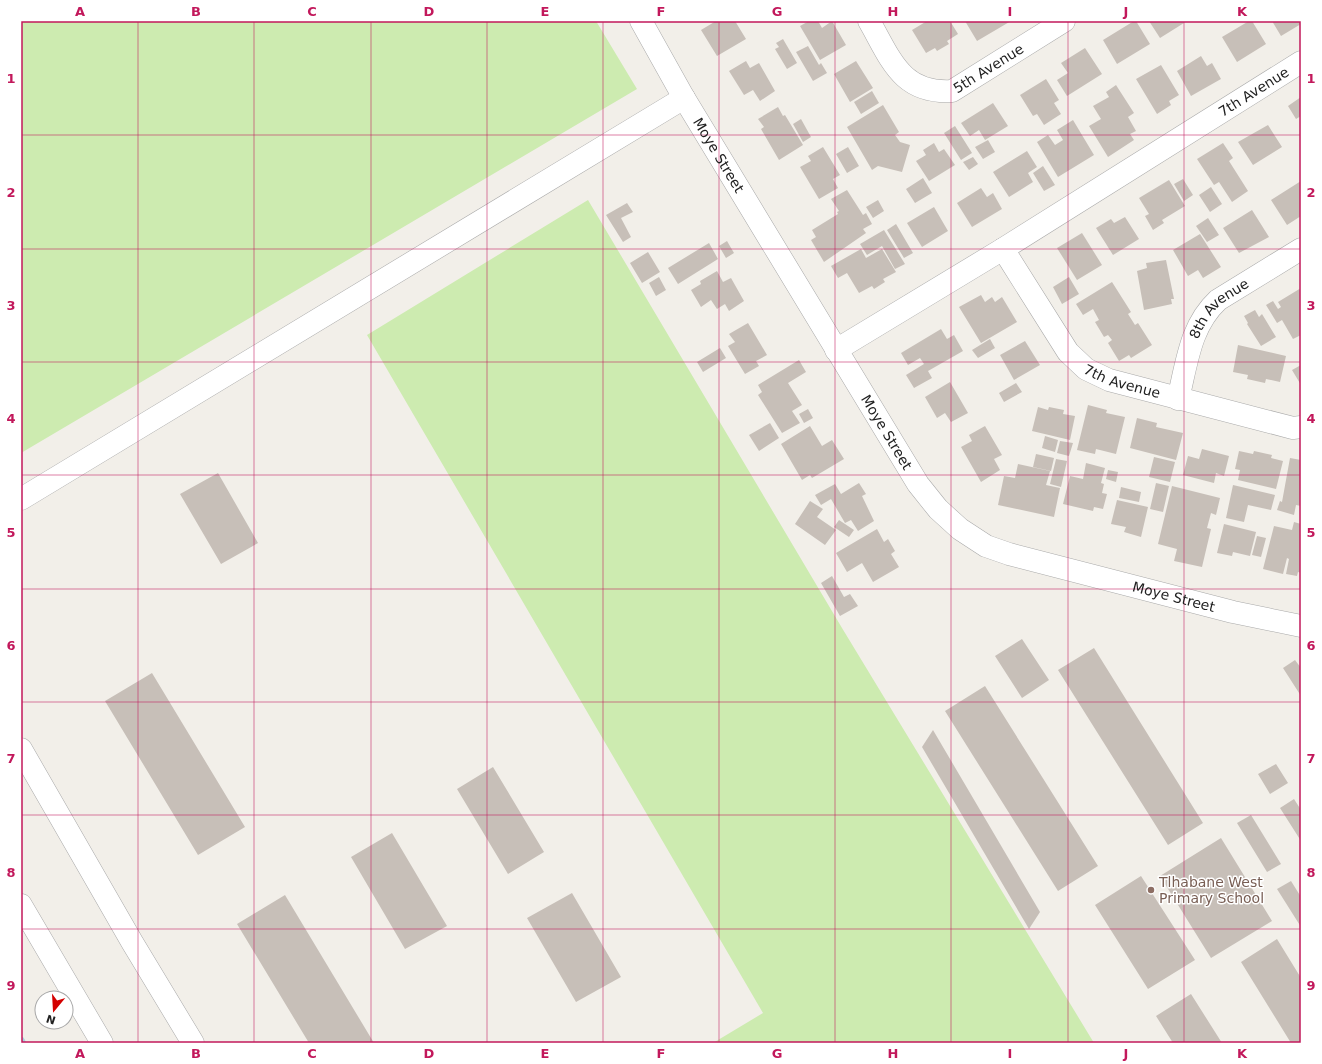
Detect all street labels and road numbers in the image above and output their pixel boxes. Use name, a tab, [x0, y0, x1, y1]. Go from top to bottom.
street label: 5th Avenue	[950, 40, 1026, 96]
street label: 7th Avenue	[1216, 64, 1292, 120]
street label: Moye Street	[690, 115, 748, 196]
street label: 8th Avenue	[1186, 275, 1251, 341]
street label: 7th Avenue	[1081, 361, 1162, 401]
street label: Moye Street	[858, 392, 916, 473]
street label: Moye Street	[1131, 578, 1217, 615]

